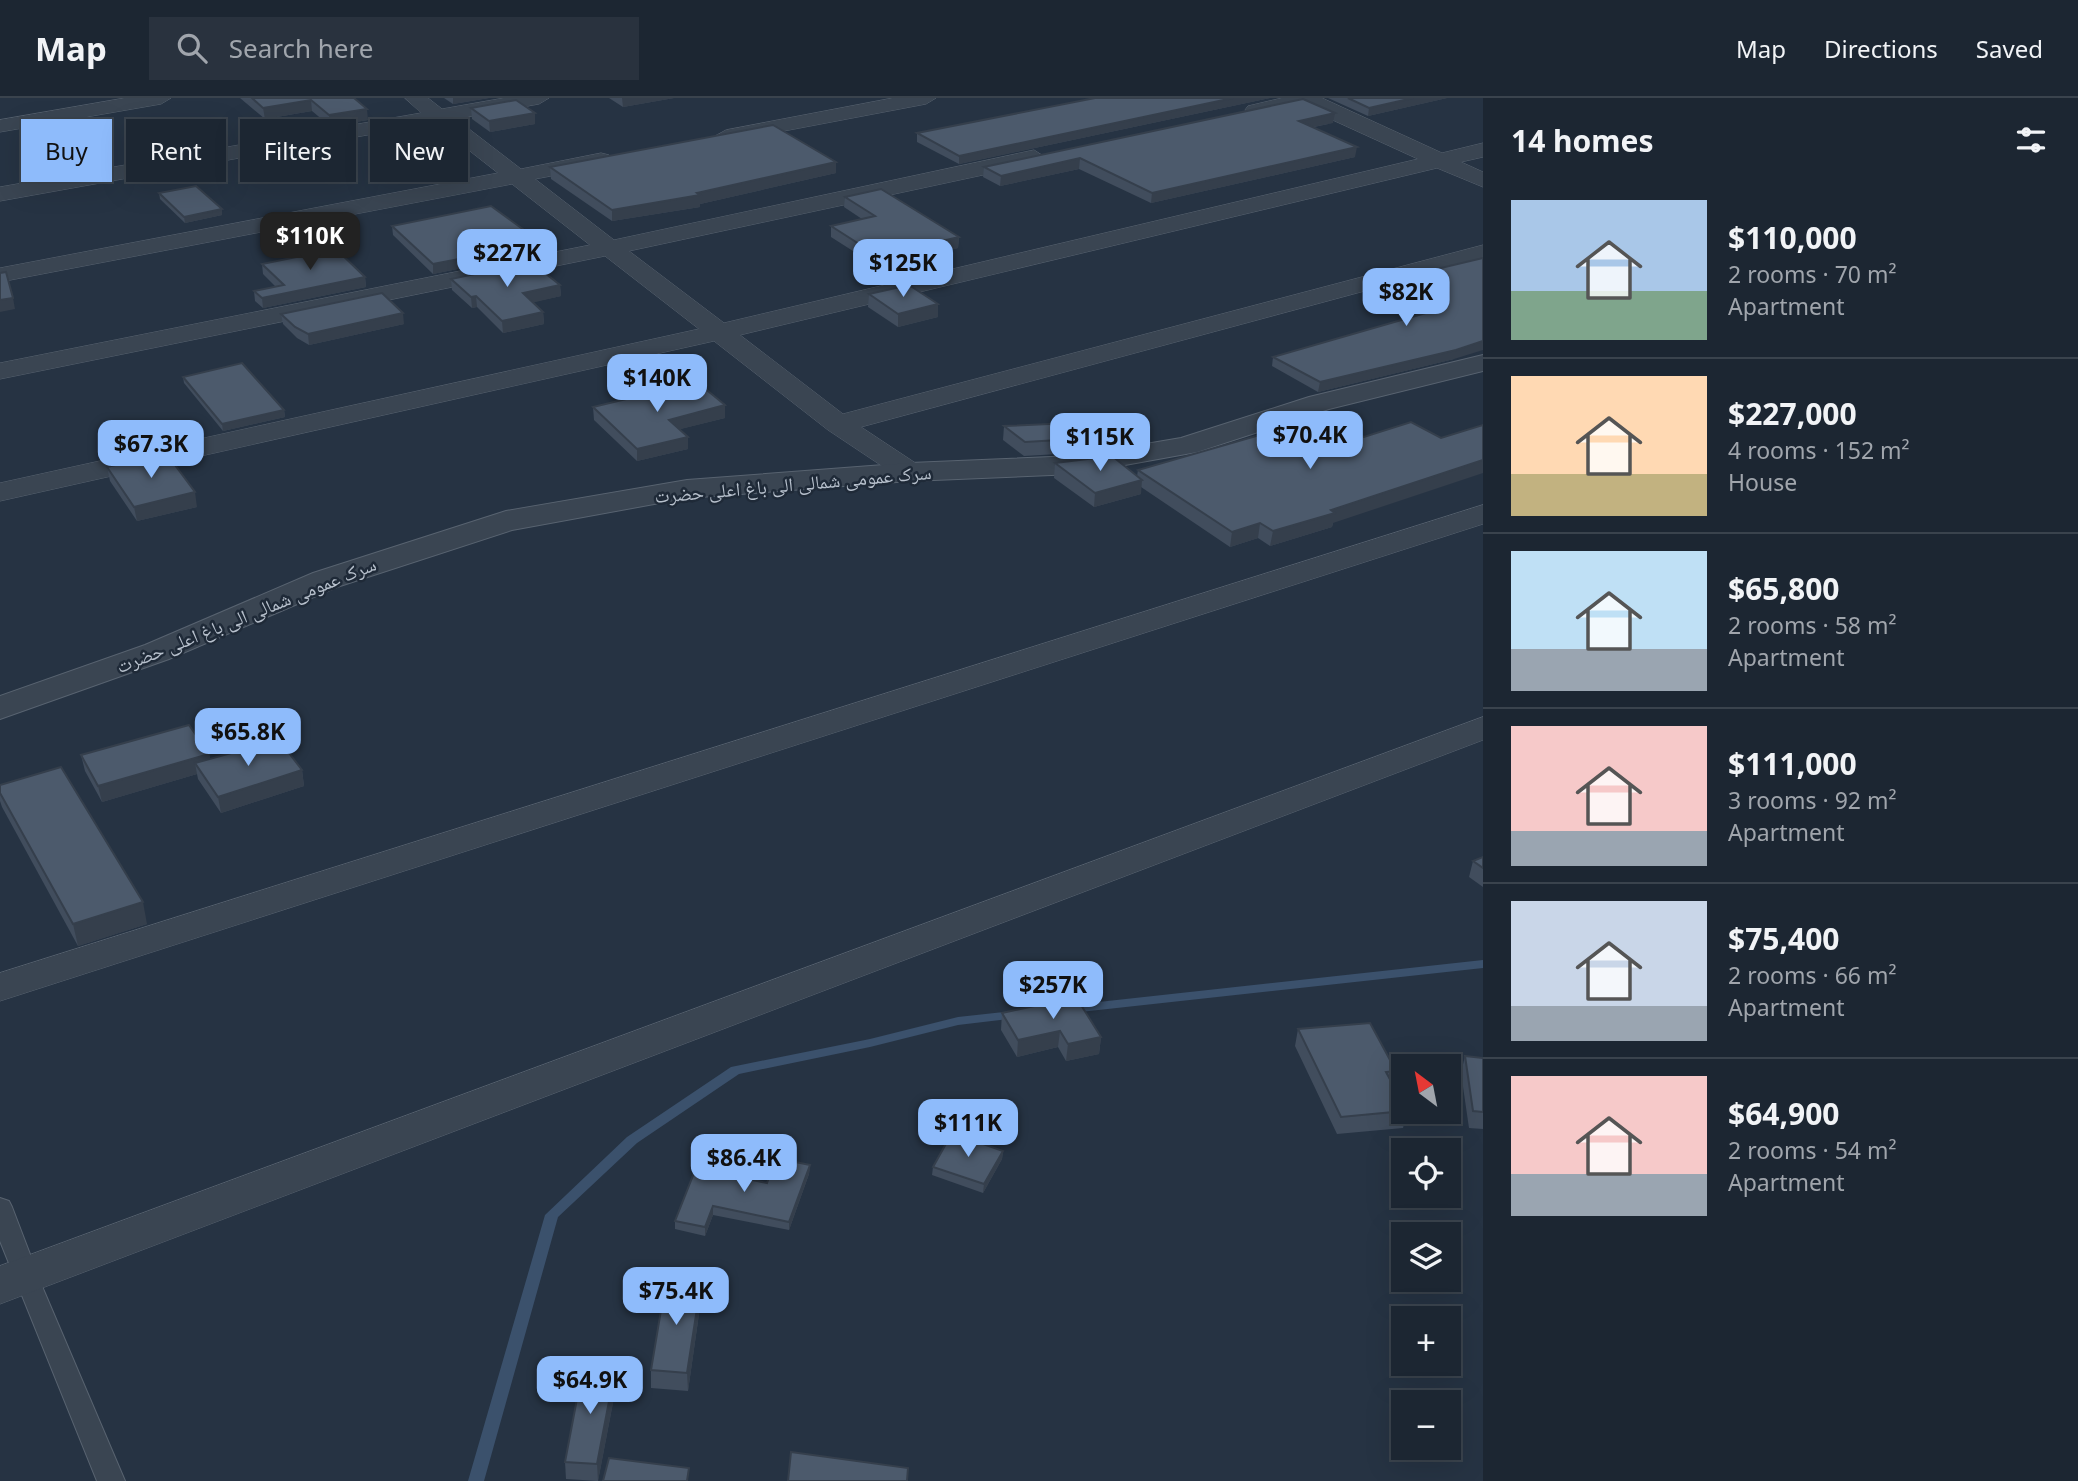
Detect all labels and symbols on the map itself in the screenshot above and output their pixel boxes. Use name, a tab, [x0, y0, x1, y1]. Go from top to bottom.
pin: $110K	[261, 212, 359, 272]
pin: $227K	[458, 230, 556, 289]
pin: $125K	[854, 240, 952, 299]
pin: $82K	[1365, 268, 1447, 328]
pin: $140K	[608, 354, 706, 414]
pin: $70.4K	[1253, 412, 1367, 471]
pin: $115K	[1051, 414, 1149, 473]
pin: $67.3K	[94, 420, 208, 480]
street label: سرک عمومی شمالی الی باغ اعلی حضرت	[653, 459, 933, 509]
street label: سرک عمومی شمالی الی باغ اعلی حضرت	[112, 551, 380, 679]
pin: $65.8K	[191, 708, 305, 768]
pin: $257K	[1004, 962, 1102, 1021]
north arrow	[1391, 1054, 1461, 1124]
pin: $111K	[919, 1100, 1017, 1159]
pin: $86.4K	[687, 1134, 801, 1194]
pin: $75.4K	[619, 1268, 733, 1327]
pin: $64.9K	[533, 1356, 647, 1416]

